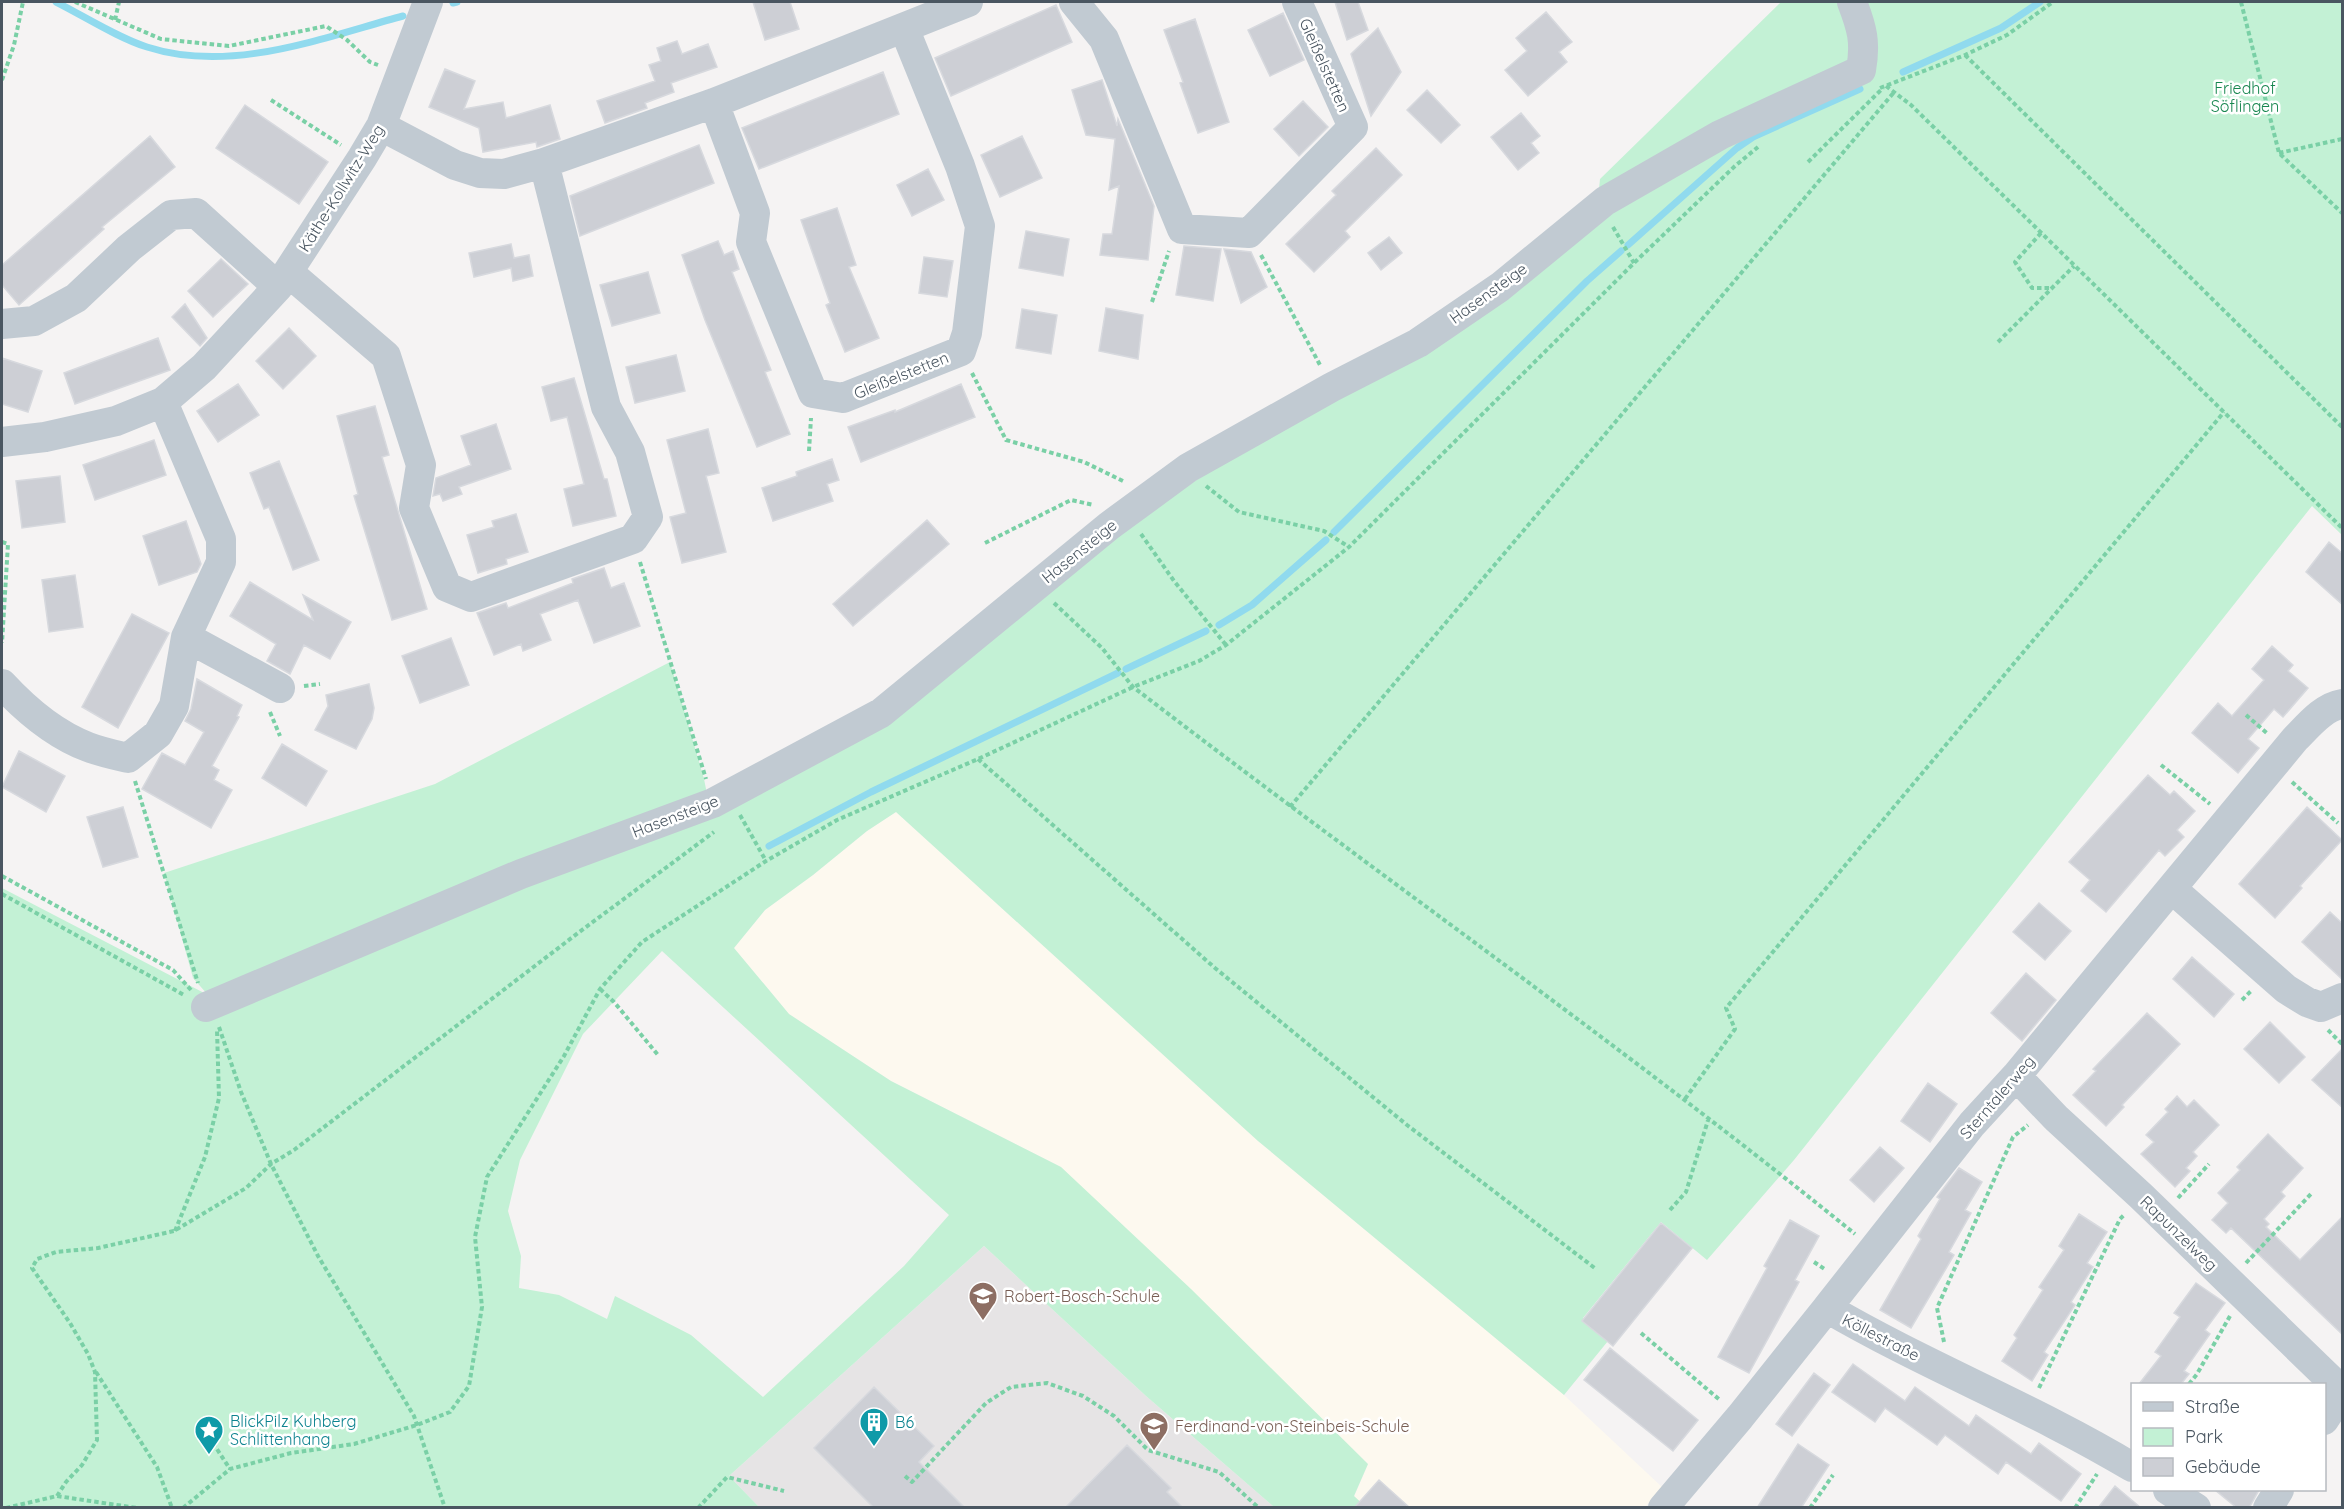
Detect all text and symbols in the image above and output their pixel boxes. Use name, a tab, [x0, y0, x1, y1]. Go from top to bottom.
street label: Gleißelstetten	[1295, 15, 1355, 115]
park label: Friedhof Söflingen	[2211, 78, 2279, 116]
street label: Käthe-Kollwitz-Weg	[294, 121, 388, 255]
street label: Hasensteige	[1445, 258, 1531, 328]
street label: Gleißelstetten	[851, 347, 951, 403]
street label: Hasensteige	[1037, 515, 1121, 587]
street label: Hasensteige	[629, 790, 721, 842]
street label: Sterntalerweg	[1955, 1051, 2039, 1143]
street label: Rapunzelweg	[2136, 1191, 2222, 1275]
school or university icon: Robert-Bosch-Schule	[967, 1280, 999, 1322]
place label: Robert-Bosch-Schule	[1004, 1286, 1160, 1306]
street label: Köllestraße	[1839, 1309, 1923, 1365]
legend	[2131, 1383, 2326, 1491]
text: Straße	[2185, 1395, 2240, 1418]
building icon: B6	[858, 1406, 890, 1448]
school or university icon: Ferdinand-von-Steinbeis-Schule	[1138, 1410, 1170, 1452]
place label: BlickPilz Kuhberg Schlittenhang	[230, 1411, 356, 1449]
place label: B6	[895, 1412, 914, 1432]
place icon: BlickPilz Kuhberg Schlittenhang	[193, 1414, 225, 1456]
place label: Ferdinand-von-Steinbeis-Schule	[1175, 1416, 1409, 1436]
text: Park	[2185, 1425, 2223, 1448]
text: Gebäude	[2185, 1455, 2261, 1478]

